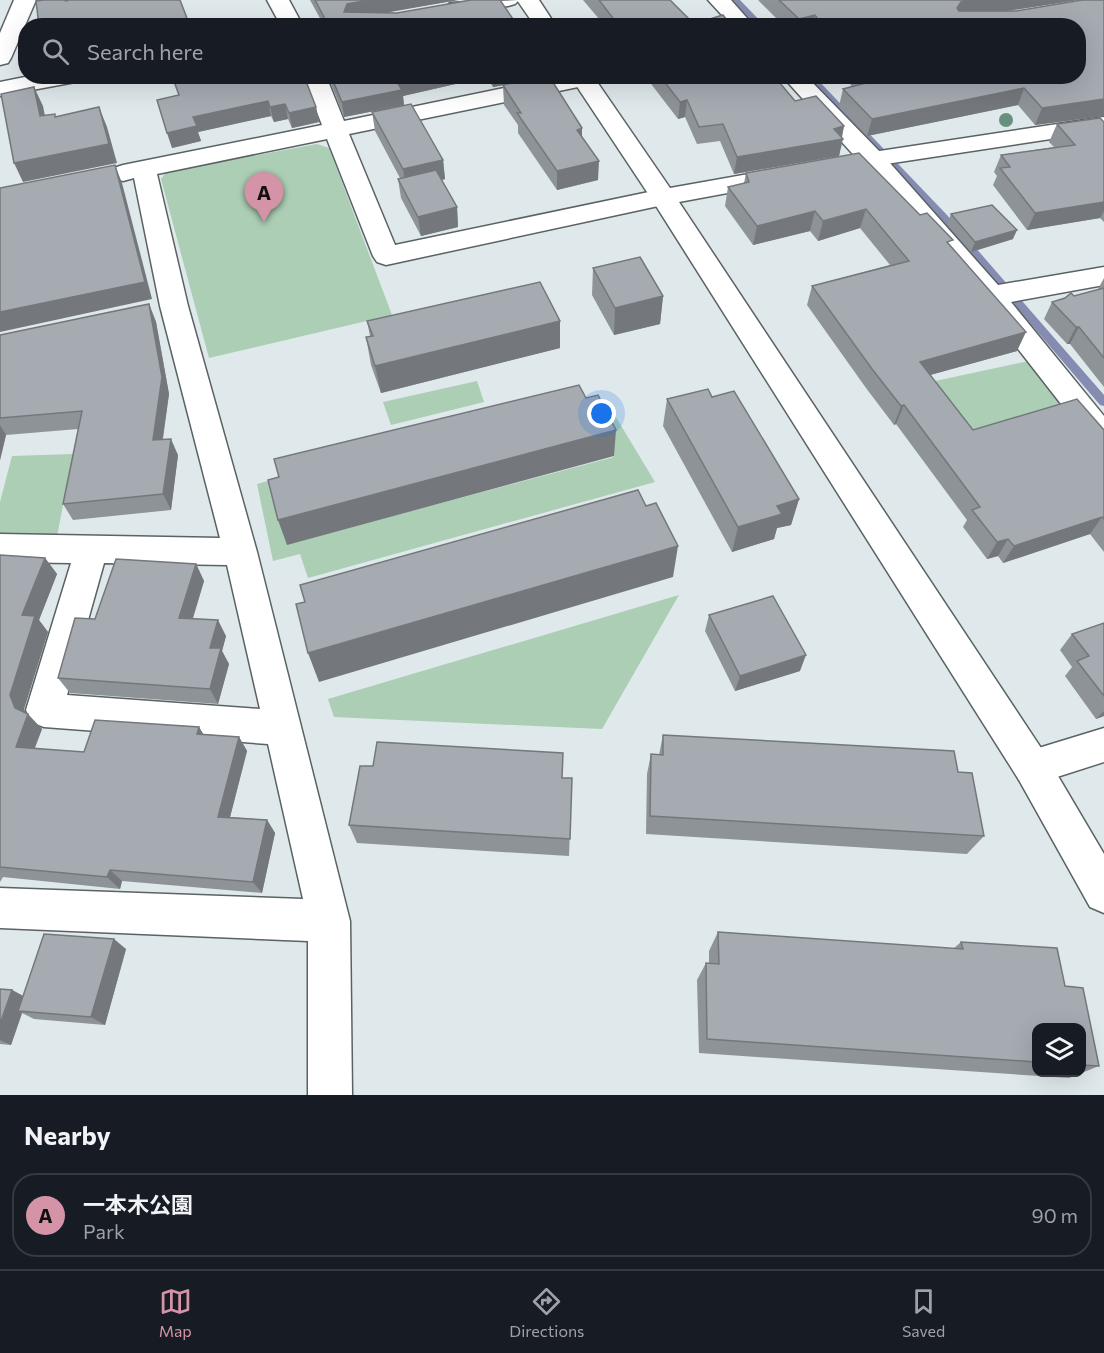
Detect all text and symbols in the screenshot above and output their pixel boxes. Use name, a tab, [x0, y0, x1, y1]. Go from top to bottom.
search box	[18, 18, 1086, 84]
icon: search	[39, 35, 72, 68]
text: Search here	[87, 38, 203, 65]
pin: A	[244, 172, 284, 222]
your location	[587, 399, 616, 428]
map controls	[1032, 1023, 1086, 1077]
button: layers	[1032, 1023, 1086, 1077]
text: Nearby	[24, 1119, 111, 1150]
text: 一本木公園	[83, 1191, 193, 1218]
text: A	[38, 1203, 53, 1227]
text: 90 m	[1032, 1203, 1078, 1227]
text: Park	[83, 1219, 125, 1243]
tab: Map	[159, 1285, 192, 1340]
tab: Directions	[509, 1285, 584, 1340]
tab: Saved	[902, 1285, 945, 1340]

